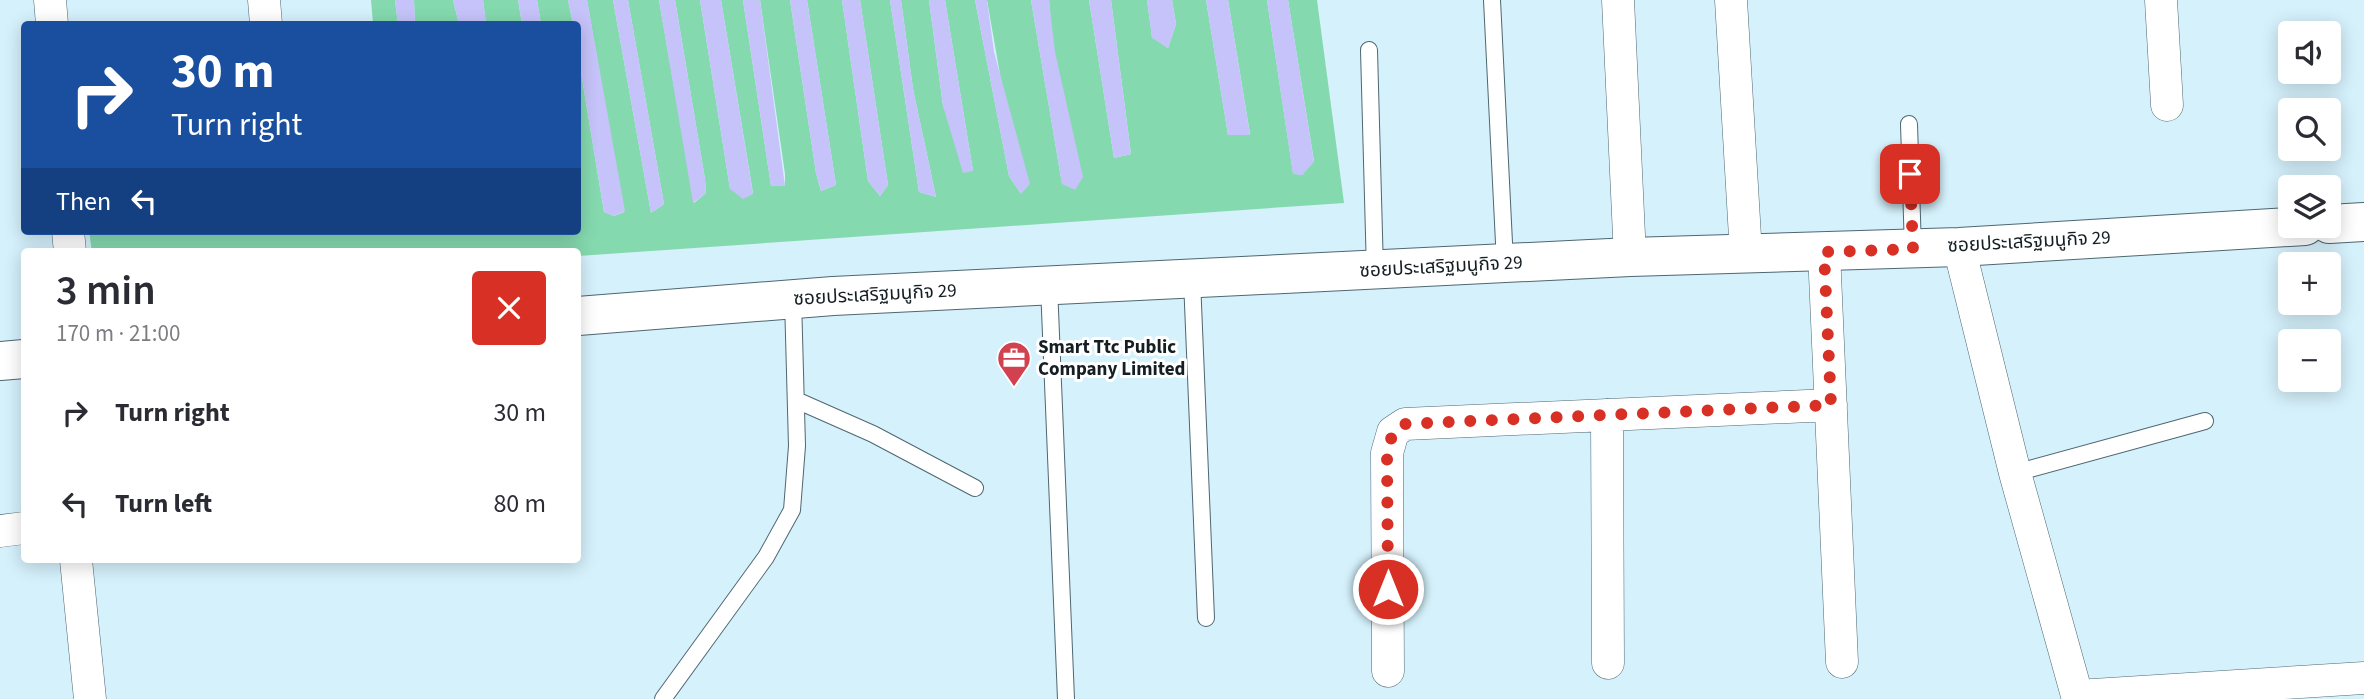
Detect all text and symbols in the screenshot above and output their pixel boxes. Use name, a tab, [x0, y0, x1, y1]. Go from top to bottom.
map controls	[2278, 21, 2341, 392]
button: sound	[2278, 21, 2341, 84]
text: 30 m	[171, 37, 275, 107]
icon: right	[56, 49, 147, 140]
button: search	[2278, 98, 2341, 161]
text: Turn right	[171, 102, 302, 148]
pin	[1880, 144, 1940, 204]
icon: arrive	[1891, 155, 1929, 193]
button: layers	[2278, 175, 2341, 238]
icon: left	[125, 182, 163, 220]
text: Then	[56, 183, 111, 220]
street label: ซอยประเสริฐมนูกิจ 29	[1947, 224, 2111, 260]
street label: ซอยประเสริฐมนูกิจ 29	[1359, 249, 1523, 285]
button: +	[2278, 252, 2341, 315]
text: 3 min	[56, 261, 156, 321]
button: close	[472, 271, 546, 345]
street label: ซอยประเสริฐมนูกิจ 29	[793, 277, 957, 313]
text: 170 m · 21:00	[56, 317, 180, 350]
button: −	[2278, 329, 2341, 392]
place label: Smart Ttc Public Company Limited	[1038, 334, 1185, 383]
office icon: Smart Ttc Public Company Limited	[995, 339, 1033, 388]
icon: right	[56, 394, 94, 432]
text: Turn right	[115, 394, 230, 431]
text: 30 m	[493, 394, 546, 431]
icon: left	[56, 485, 94, 523]
text: Turn left	[115, 485, 212, 522]
text: 80 m	[493, 485, 546, 522]
position arrow	[1351, 552, 1425, 626]

